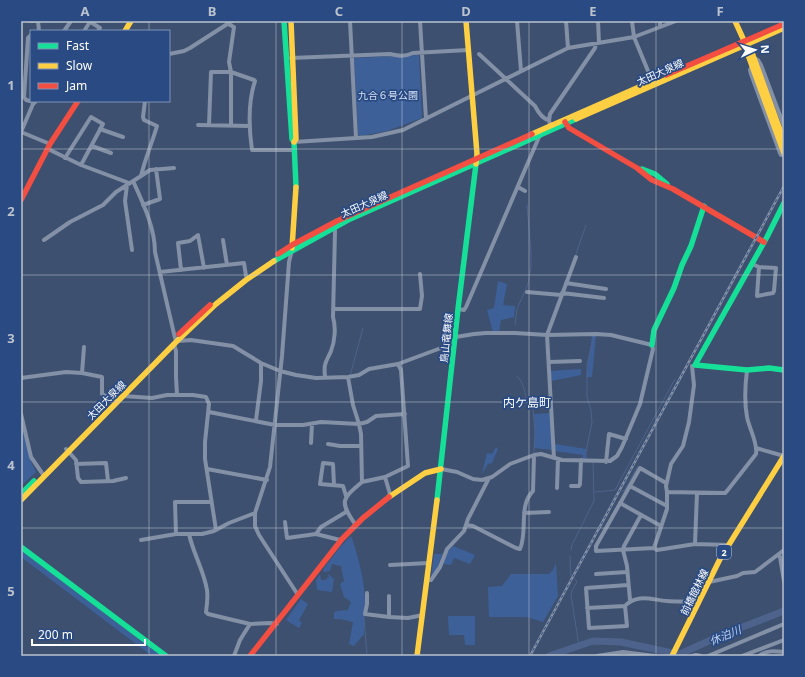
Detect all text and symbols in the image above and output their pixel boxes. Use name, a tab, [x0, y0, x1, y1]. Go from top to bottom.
text: A	[81, 2, 90, 20]
text: B	[208, 2, 216, 20]
text: C	[335, 2, 343, 20]
text: D	[461, 2, 471, 20]
text: E	[589, 2, 597, 20]
text: F	[716, 2, 724, 20]
legend	[30, 30, 170, 102]
north arrow	[735, 30, 775, 70]
text: Fast	[66, 37, 90, 54]
text: N	[758, 44, 773, 54]
street label: 太田大泉線	[634, 55, 686, 89]
text: Slow	[66, 57, 93, 74]
text: 1	[7, 76, 15, 94]
text: Jam	[65, 77, 87, 94]
park label: 九合６号公園	[358, 88, 418, 102]
street label: 太田大泉線	[338, 187, 390, 221]
text: 2	[7, 202, 15, 220]
street label: 鳥山竜舞線	[436, 312, 456, 364]
text: 3	[7, 329, 15, 347]
street label: 太田大泉線	[83, 377, 129, 423]
district label: 内ケ島町	[503, 394, 551, 411]
text: 4	[7, 456, 15, 474]
road number: 2	[717, 545, 731, 559]
street label: 前橋館林線	[677, 566, 711, 618]
text: 5	[7, 582, 15, 600]
scale bar	[32, 621, 145, 647]
water label: 休泊川	[707, 621, 744, 648]
text: 200 m	[38, 626, 73, 643]

